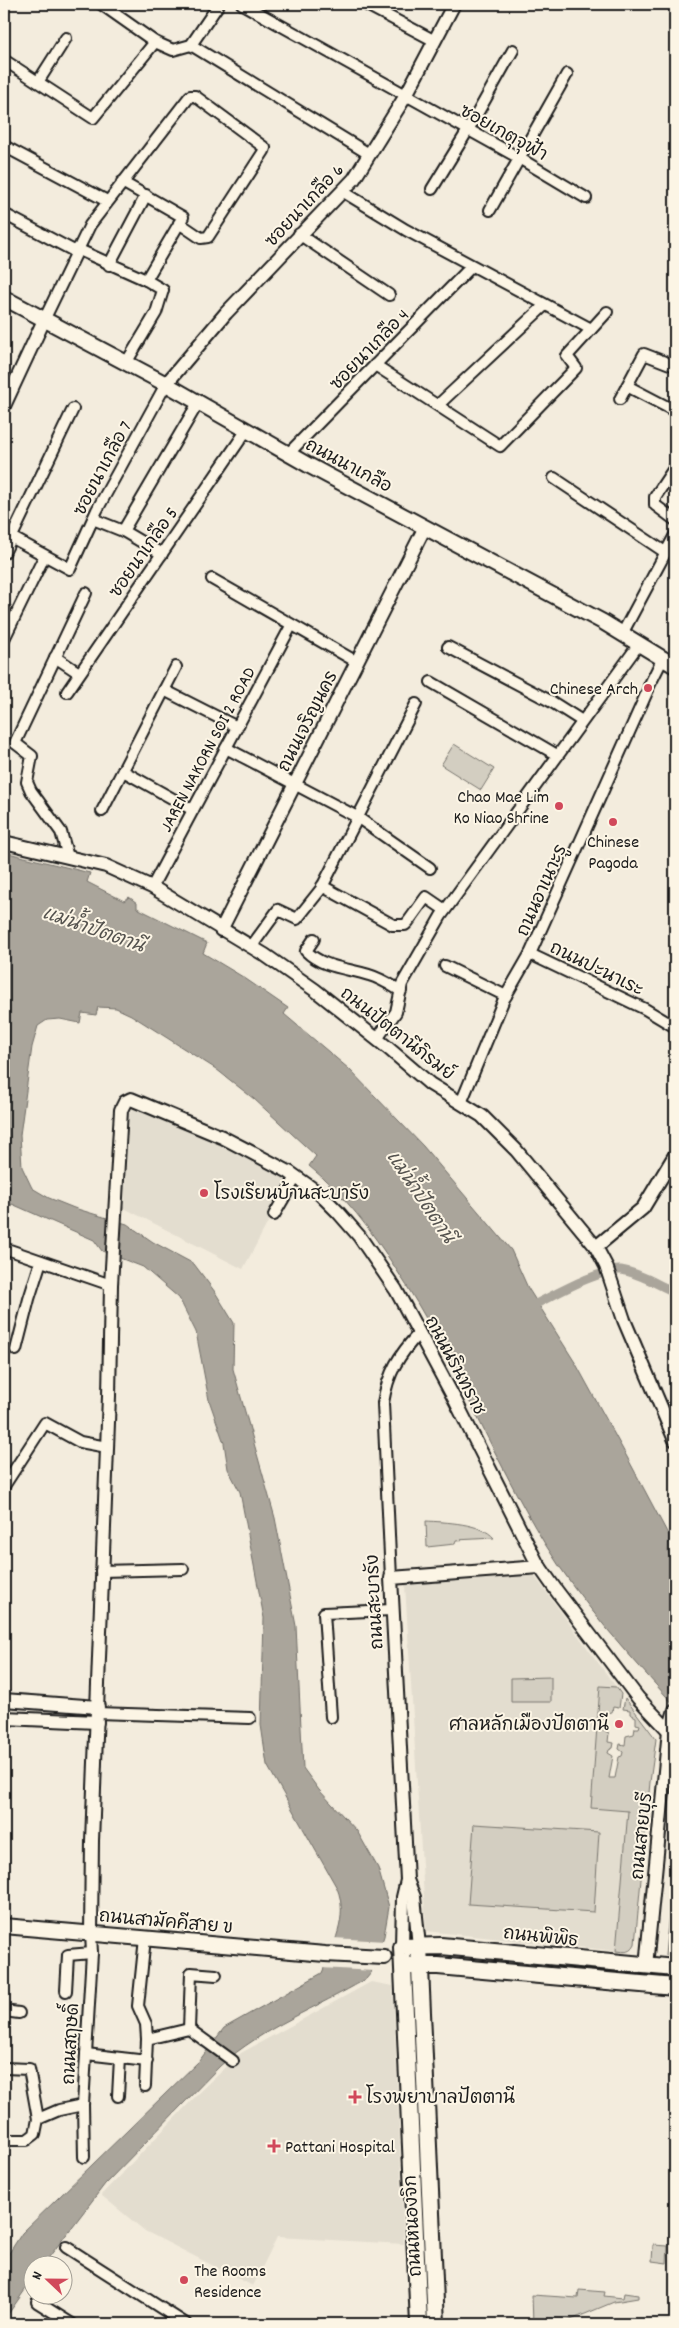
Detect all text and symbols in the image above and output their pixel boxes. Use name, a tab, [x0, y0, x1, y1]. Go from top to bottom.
street label: ซอยเกตุจุฟ้า	[454, 97, 553, 169]
street label: ซอยนาเกลือ 6	[259, 158, 351, 254]
street label: ซอยนาเกลือ 4	[324, 303, 416, 397]
street label: ซอยนาเกลือ 7	[67, 416, 140, 521]
street label: ถนนนาเกลือ	[300, 432, 397, 501]
street label: ซอยนาเกลือ 5	[103, 502, 186, 604]
street label: JAREN NAKORN SOI 2 ROAD	[155, 663, 263, 837]
street label: ถนนเจริญนคร	[272, 667, 345, 777]
place label: Chinese Arch	[550, 678, 638, 703]
marker: Chinese Arch	[642, 682, 654, 694]
place label: Chao Mae Lim Ko Niao Shrine	[453, 786, 549, 832]
marker: Chao Mae Lim Ko Niao Shrine	[553, 800, 565, 812]
marker: Chinese Pagoda	[607, 816, 619, 828]
place label: Chinese Pagoda	[587, 831, 639, 877]
street label: ถนนอาเนาะรู	[512, 841, 575, 941]
water label: แม่น้ำปัตตานี	[38, 895, 153, 963]
street label: ถนนปะนาเระ	[545, 936, 648, 1004]
street label: ถนนปัตตานีภิรมย์	[334, 980, 461, 1088]
water label: แม่น้ำปัตตานี	[378, 1142, 468, 1253]
place label: โรงเรียนบ้านสะบารัง	[214, 1180, 369, 1208]
marker: โรงเรียนบ้านสะบารัง	[198, 1187, 210, 1199]
street label: ถนนนรินทราช	[417, 1312, 491, 1420]
street label: ถนนสะบารัง	[361, 1554, 391, 1650]
place label: ศาลหลักเมืองปัตตานี	[449, 1712, 609, 1739]
marker: ศาลหลักเมืองปัตตานี	[613, 1718, 625, 1730]
street label: ถนนสายบุรี	[624, 1791, 661, 1881]
street label: ถนนสามัคคีสาย ข	[98, 1903, 234, 1942]
street label: ถนนพิพิธ	[502, 1921, 580, 1955]
street label: ถนนสฤษดิ์	[51, 2002, 87, 2086]
place label: โรงพยาบาลปัตตานี	[366, 2084, 515, 2112]
marker: โรงพยาบาลปัตตานี	[348, 2090, 362, 2104]
place label: Pattani Hospital	[285, 2136, 396, 2161]
marker: Pattani Hospital	[267, 2139, 281, 2153]
street label: ถนนหนองจิก	[398, 2174, 430, 2277]
north arrow	[22, 2256, 72, 2306]
place label: The Rooms Residence	[194, 2260, 266, 2306]
text: N	[27, 2269, 48, 2283]
marker: The Rooms Residence	[178, 2274, 190, 2286]

